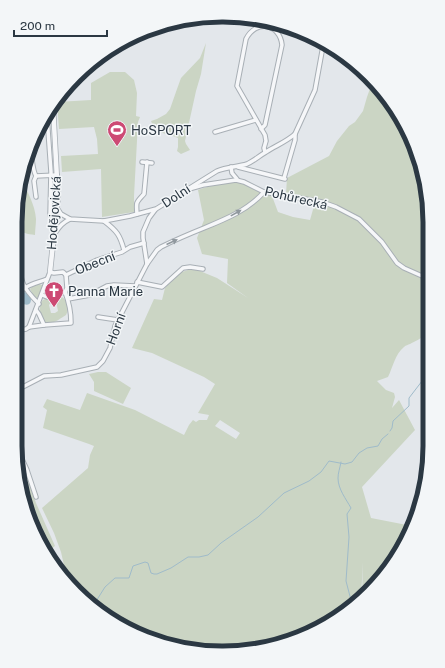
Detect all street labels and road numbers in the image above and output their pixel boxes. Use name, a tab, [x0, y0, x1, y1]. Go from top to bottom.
street label: Hodějovická	[44, 176, 64, 250]
street label: Dolní	[159, 181, 194, 211]
street label: Pohůrecká	[263, 183, 329, 213]
street label: Obecní	[73, 248, 118, 278]
street label: Horní	[103, 310, 129, 347]

